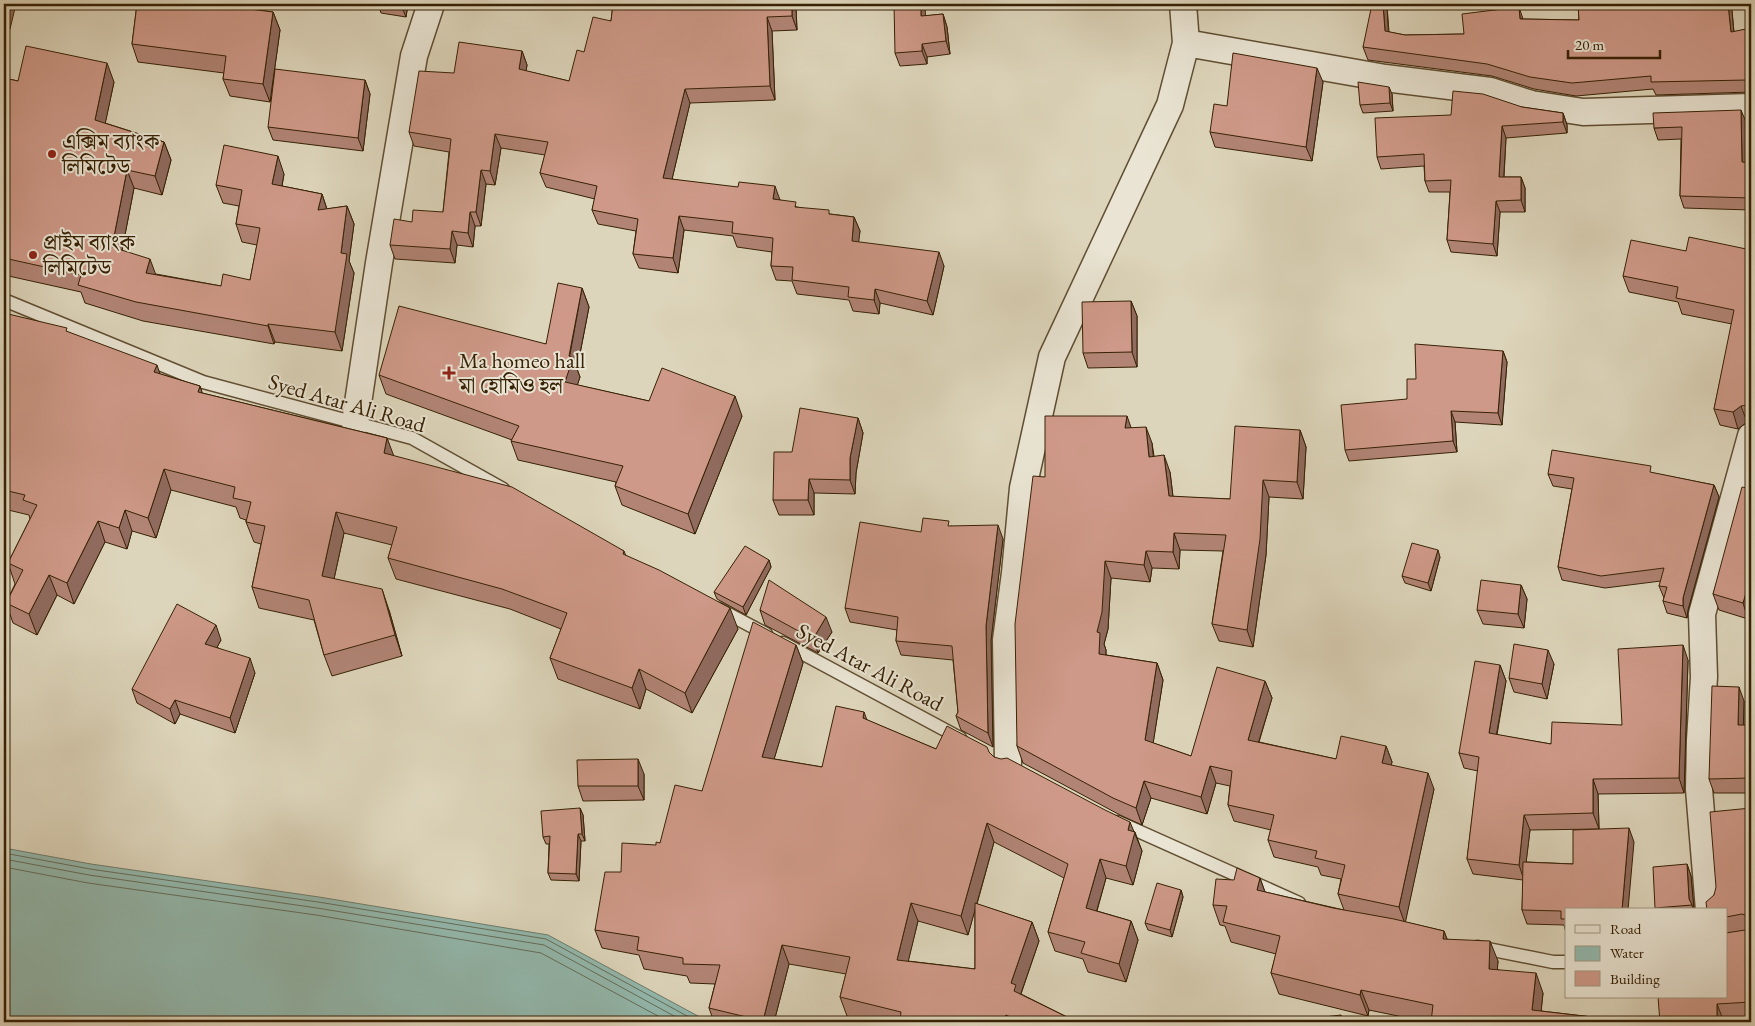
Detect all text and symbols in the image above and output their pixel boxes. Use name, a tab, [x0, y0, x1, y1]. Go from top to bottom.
scale bar	[1568, 28, 1660, 60]
text: 20 m	[1575, 35, 1604, 54]
place label: এক্সিম ব্যাংক লিমিটেড	[61, 127, 161, 181]
marker: এক্সিম ব্যাংক লিমিটেড	[46, 148, 58, 160]
place label: প্রাইম ব্যাংক লিমিটেড	[42, 228, 136, 282]
marker: প্রাইম ব্যাংক লিমিটেড	[27, 249, 39, 261]
place label: Ma homeo hall মা হোমিও হল	[458, 346, 585, 400]
street label: Syed Atar Ali Road	[265, 367, 430, 440]
marker: Ma homeo hall মা হোমিও হল	[443, 367, 455, 379]
street label: Syed Atar Ali Road	[792, 616, 949, 718]
legend	[1565, 908, 1728, 998]
text: Road	[1610, 919, 1642, 938]
text: Water	[1610, 943, 1644, 962]
text: Building	[1610, 969, 1660, 988]

